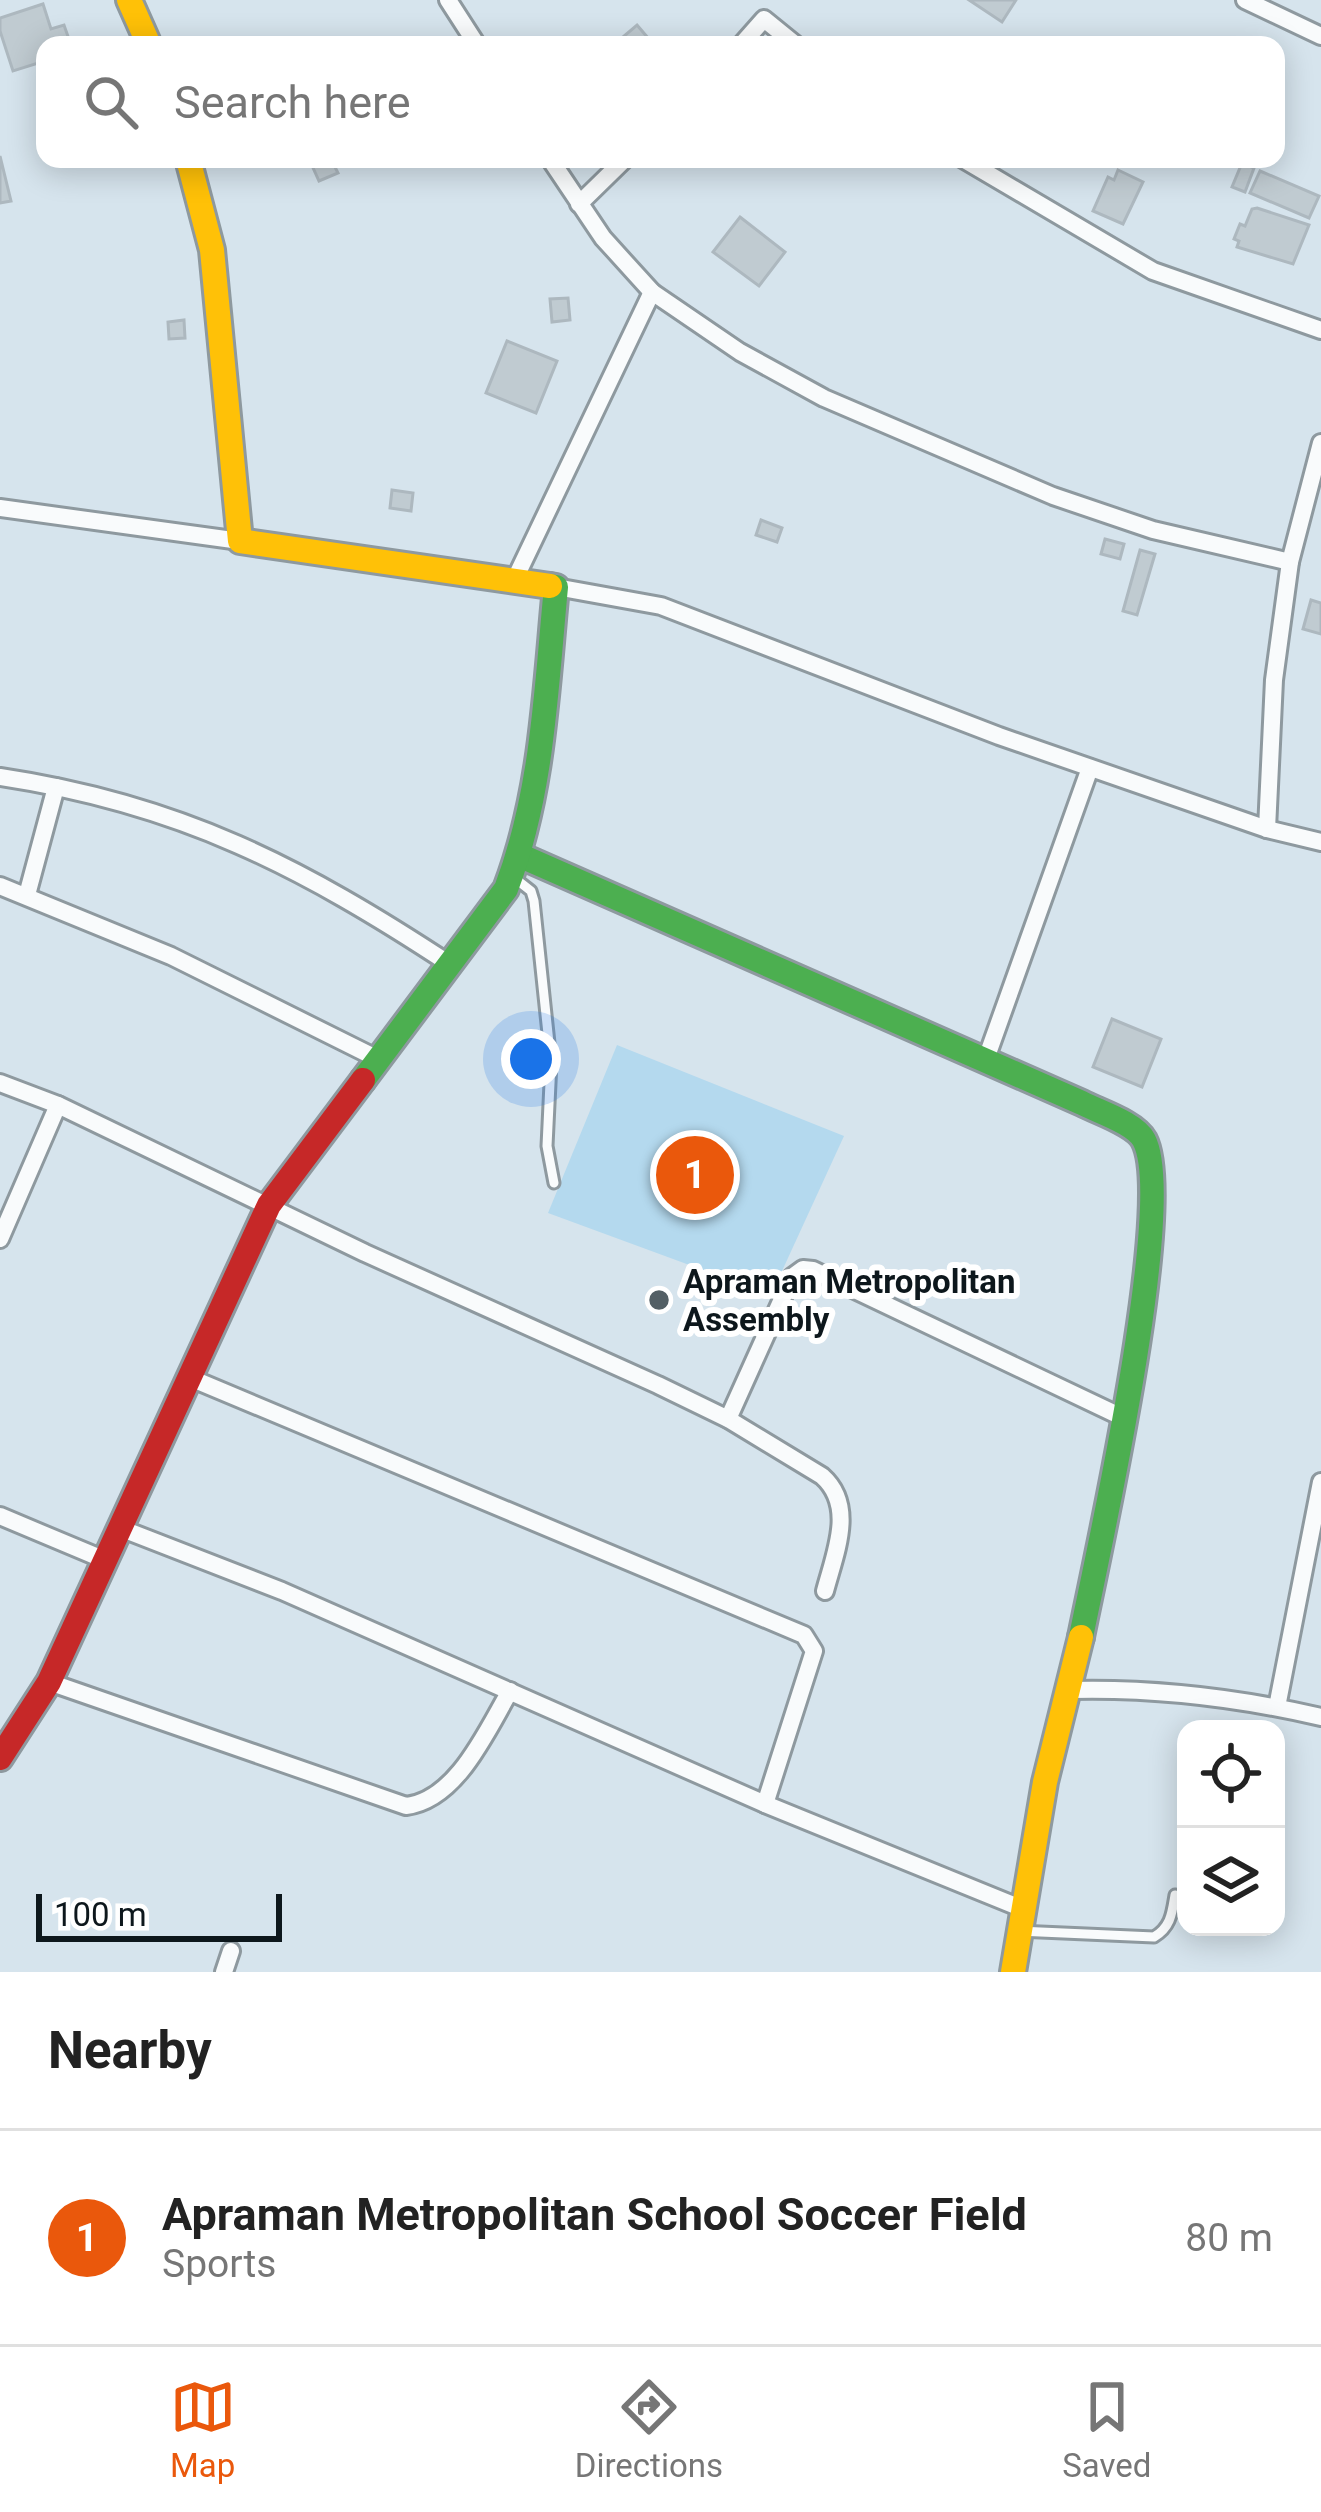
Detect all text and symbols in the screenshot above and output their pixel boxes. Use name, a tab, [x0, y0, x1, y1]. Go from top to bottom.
search box	[36, 36, 1285, 168]
icon: search	[78, 69, 144, 135]
text: Search here	[174, 76, 411, 129]
your location	[501, 1029, 561, 1089]
pin: 1	[656, 1130, 734, 1220]
place label: Apraman Metropolitan Assembly	[683, 1262, 1015, 1339]
marker: Apraman Metropolitan Assembly	[646, 1287, 672, 1313]
map controls	[1177, 1720, 1285, 1936]
button: locate	[1177, 1720, 1285, 1828]
button: layers	[1177, 1828, 1285, 1936]
scale bar	[36, 1888, 282, 1941]
text: 100 m	[54, 1895, 147, 1934]
text: Nearby	[48, 2021, 212, 2080]
text: Apraman Metropolitan School Soccer Field	[162, 2188, 1027, 2241]
text: 1	[76, 2215, 98, 2261]
text: 80 m	[1185, 2215, 1273, 2261]
text: Sports	[162, 2241, 276, 2287]
tab: Map	[170, 2374, 236, 2485]
tab: Directions	[575, 2374, 723, 2485]
tab: Saved	[1062, 2374, 1151, 2485]

